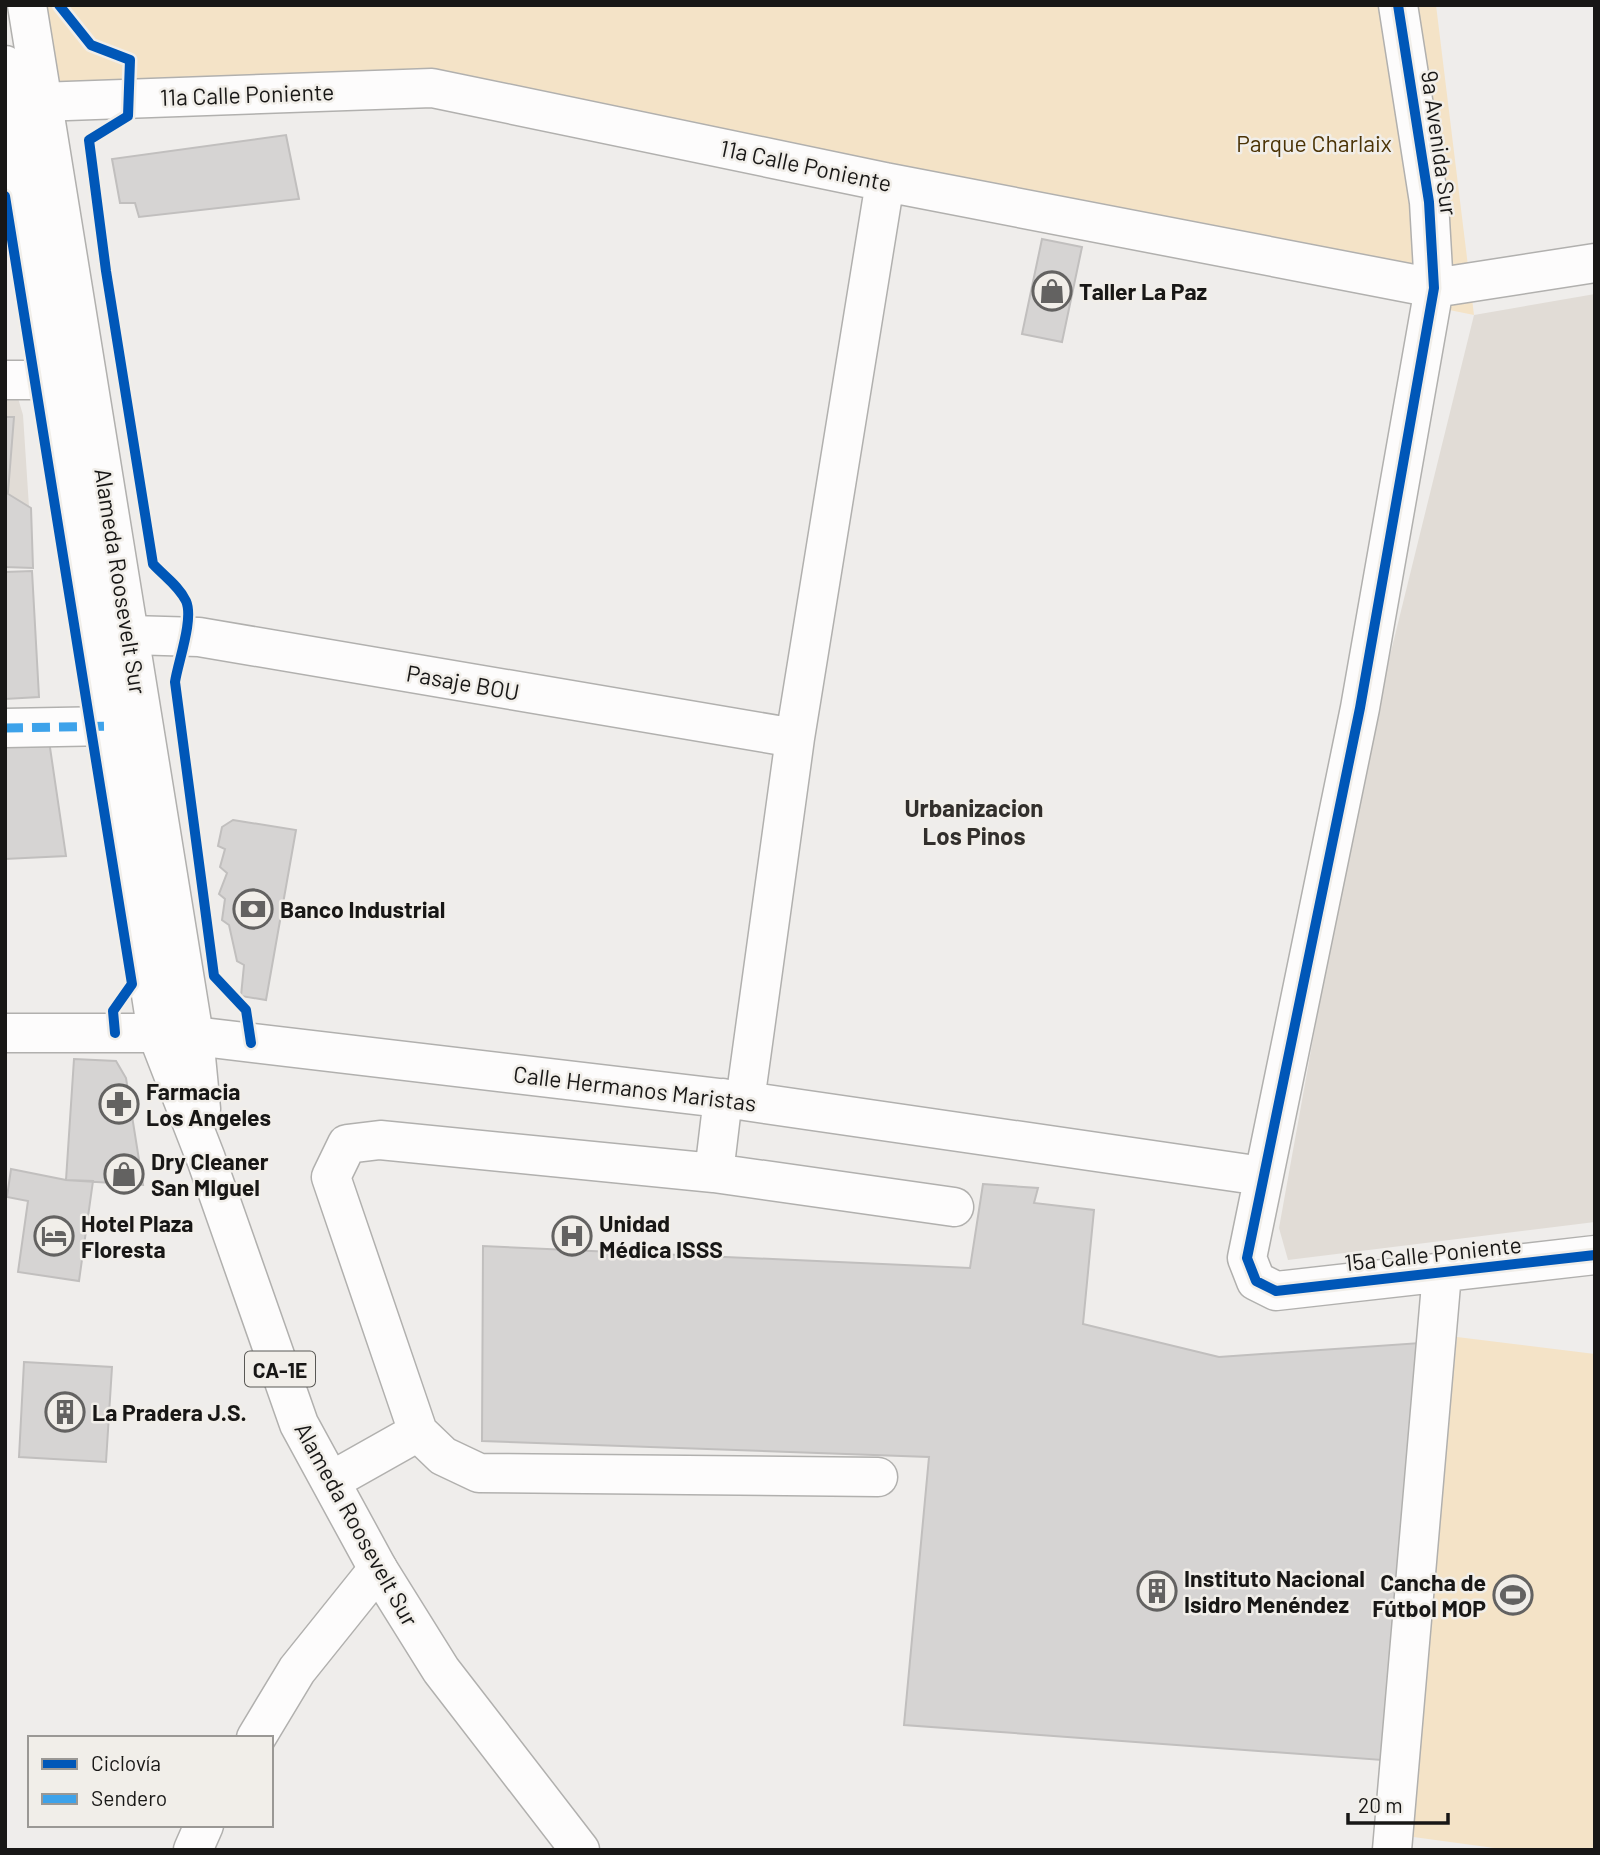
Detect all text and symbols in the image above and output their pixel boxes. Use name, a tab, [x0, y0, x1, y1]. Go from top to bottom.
street label: 9a Avenida Sur	[1416, 69, 1464, 218]
street label: 11a Calle Poniente	[159, 77, 335, 111]
park label: Parque Charlaix	[1236, 129, 1392, 157]
street label: 11a Calle Poniente	[718, 133, 894, 197]
shop icon: Taller La Paz	[1031, 270, 1073, 312]
place label: Taller La Paz	[1079, 277, 1207, 305]
street label: Alameda Roosevelt Sur	[89, 466, 153, 697]
street label: Pasaje BOU	[404, 658, 522, 706]
district label: Urbanizacion Los Pinos	[904, 793, 1044, 850]
bank icon: Banco Industrial	[232, 888, 274, 930]
place label: Banco Industrial	[280, 895, 445, 923]
street label: Calle Hermanos Maristas	[512, 1059, 758, 1117]
place label: Farmacia Los Angeles	[146, 1077, 271, 1131]
pharmacy icon: Farmacia Los Angeles	[98, 1083, 140, 1125]
place label: Dry Cleaner San MIguel	[151, 1147, 269, 1201]
shop icon: Dry Cleaner San MIguel	[103, 1153, 145, 1195]
place label: Hotel Plaza Floresta	[81, 1209, 194, 1263]
place label: Unidad Médica ISSS	[599, 1209, 723, 1263]
hotel icon: Hotel Plaza Floresta	[33, 1215, 75, 1257]
hospital icon: Unidad Médica ISSS	[551, 1215, 593, 1257]
street label: 15a Calle Poniente	[1343, 1230, 1523, 1276]
road number: CA-1E	[245, 1352, 315, 1386]
building icon: La Pradera J.S.	[44, 1391, 86, 1433]
place label: La Pradera J.S.	[92, 1398, 247, 1426]
street label: Alameda Roosevelt Sur	[289, 1417, 425, 1631]
place label: Instituto Nacional Isidro Menéndez	[1184, 1564, 1365, 1618]
place label: Cancha de Fútbol MOP	[1372, 1568, 1486, 1622]
building icon: Instituto Nacional Isidro Menéndez	[1136, 1570, 1178, 1612]
sports icon: Cancha de Fútbol MOP	[1492, 1574, 1534, 1616]
legend	[28, 1736, 273, 1827]
text: Ciclovía	[91, 1750, 161, 1775]
scale bar	[1348, 1782, 1448, 1826]
text: Sendero	[91, 1785, 167, 1810]
text: 20 m	[1358, 1792, 1403, 1817]

